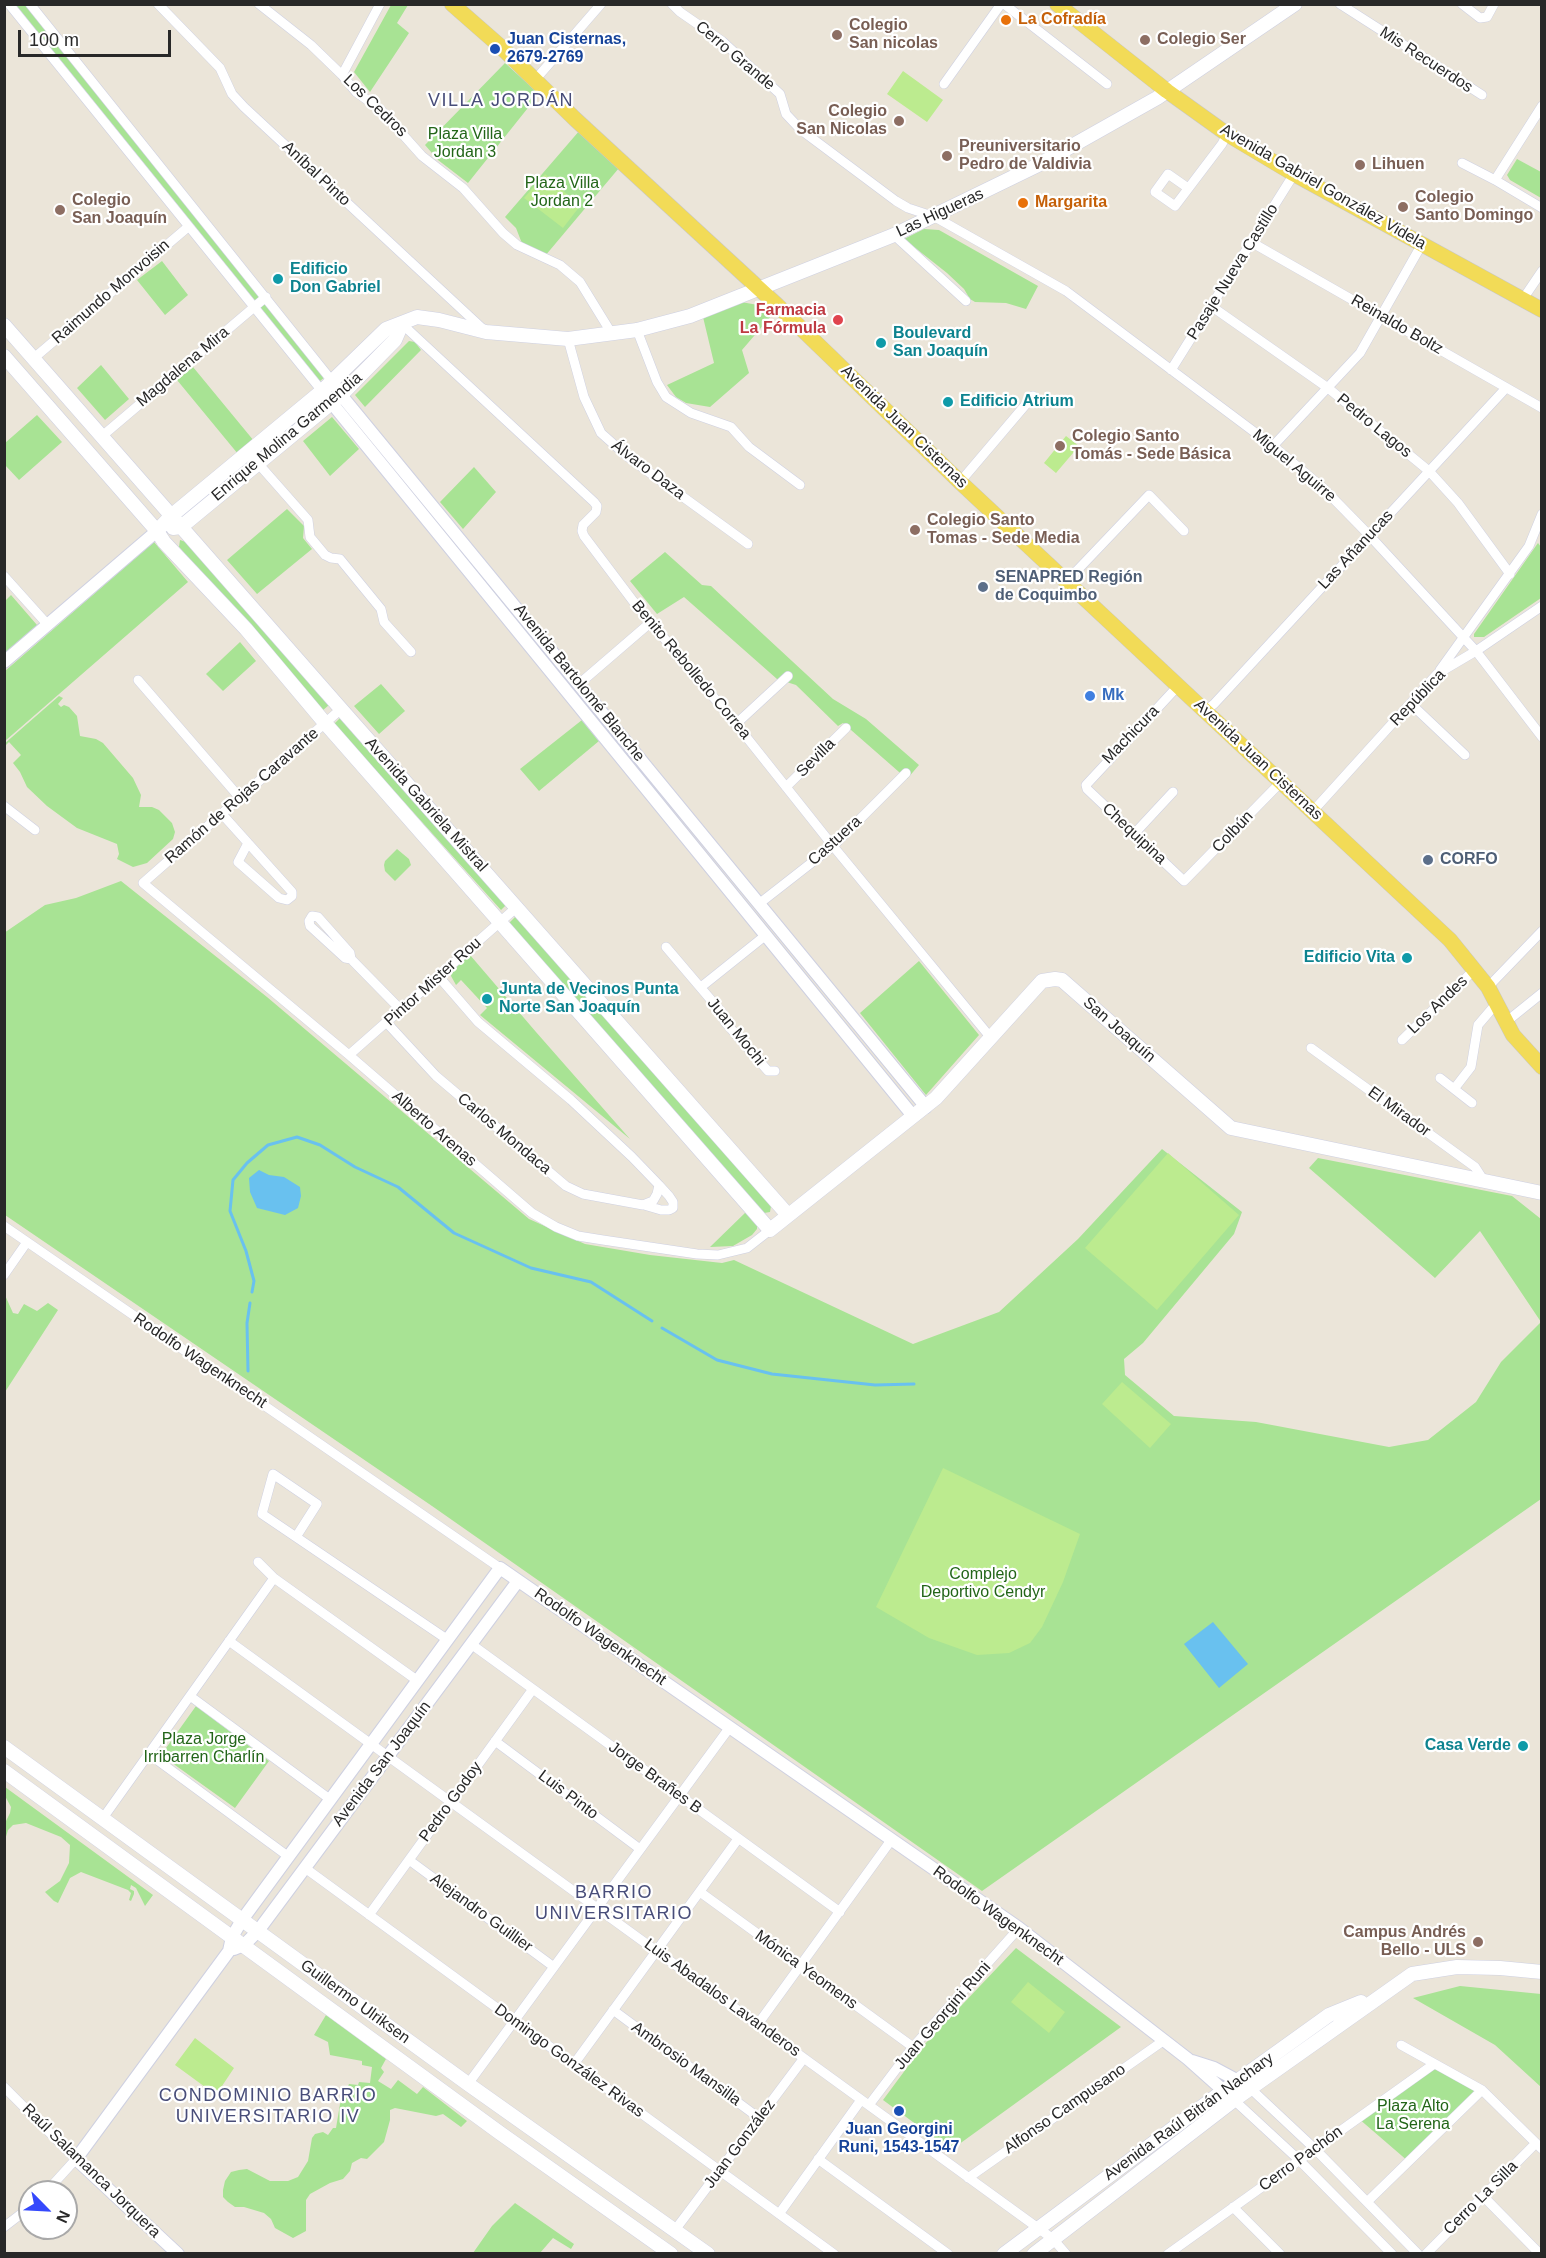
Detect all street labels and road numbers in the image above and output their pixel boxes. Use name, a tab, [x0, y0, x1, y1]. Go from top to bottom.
street label: Cerro Grande	[691, 17, 779, 95]
street label: Mis Recuerdos	[1376, 23, 1476, 97]
street label: Los Cedros	[339, 71, 411, 141]
street label: Avenida Gabriel González Videla	[1217, 120, 1429, 254]
street label: Aníbal Pinto	[278, 138, 354, 210]
street label: Las Higueras	[893, 184, 987, 242]
street label: Pasaje Nueva Castillo	[1183, 201, 1283, 343]
street label: Raimundo Monvoisin	[48, 236, 174, 348]
street label: Reinaldo Boltz	[1348, 291, 1446, 359]
street label: Magdalena Mira	[133, 323, 233, 411]
street label: Avenida Juan Cisternas	[837, 362, 971, 492]
street label: Enrique Molina Garmendia	[208, 368, 366, 506]
street label: Pedro Lagos	[1333, 390, 1415, 462]
street label: Miguel Aguirre	[1248, 425, 1340, 507]
street label: Álvaro Daza	[607, 436, 689, 504]
street label: Las Añanucas	[1314, 506, 1398, 594]
street label: Benito Rebolledo Correa	[627, 597, 755, 743]
street label: Avenida Bartolomé Blanche	[509, 600, 649, 766]
street label: República	[1386, 666, 1450, 730]
street label: Avenida Juan Cisternas	[1190, 695, 1326, 825]
street label: Machicura	[1098, 702, 1164, 768]
street label: Ramón de Rojas Caravante	[161, 724, 323, 868]
street label: Avenida Gabriela Mistral	[361, 734, 491, 876]
street label: Sevilla	[793, 735, 839, 781]
street label: Chequipina	[1098, 799, 1170, 869]
street label: Colbún	[1208, 807, 1258, 857]
street label: Castuera	[804, 812, 866, 870]
street label: Pintor Mister Rou	[381, 934, 485, 1030]
street label: Los Andes	[1404, 972, 1472, 1038]
street label: San Joaquín	[1079, 993, 1159, 1067]
street label: Juan Mochi	[703, 994, 769, 1070]
street label: El Mirador	[1364, 1083, 1434, 1141]
street label: Alberto Arenas	[388, 1087, 480, 1171]
street label: Carlos Mondaca	[453, 1089, 555, 1179]
street label: Rodolfo Wagenknecht	[130, 1309, 270, 1413]
street label: Rodolfo Wagenknecht	[530, 1584, 670, 1690]
street label: Avenida San Joaquín	[329, 1698, 435, 1830]
street label: Jorge Brañes B	[605, 1738, 705, 1818]
street label: Pedro Godoy	[416, 1758, 486, 1846]
street label: Luis Pinto	[534, 1766, 602, 1824]
street label: Rodolfo Wagenknecht	[929, 1862, 1067, 1970]
street label: Alejandro Guillier	[426, 1869, 536, 1957]
street label: Mónica Yeomens	[751, 1926, 861, 2014]
street label: Luis Abadalos Lavanderos	[640, 1935, 804, 2061]
street label: Guillermo Ulriksen	[296, 1956, 414, 2048]
street label: Juan Georgini Runi	[891, 1958, 995, 2074]
street label: Domingo González Rivas	[490, 2000, 648, 2122]
street label: Ambrosio Mansilla	[627, 2018, 745, 2110]
street label: Avenida Raúl Bitrán Nachary	[1100, 2049, 1278, 2185]
street label: Alfonso Campusano	[1000, 2060, 1130, 2158]
street label: Juan González	[700, 2096, 780, 2192]
street label: Raúl Salamanca Jorquera	[18, 2100, 164, 2242]
street label: Cerro Pachón	[1255, 2122, 1347, 2196]
street label: Cerro La Silla	[1440, 2157, 1522, 2239]

